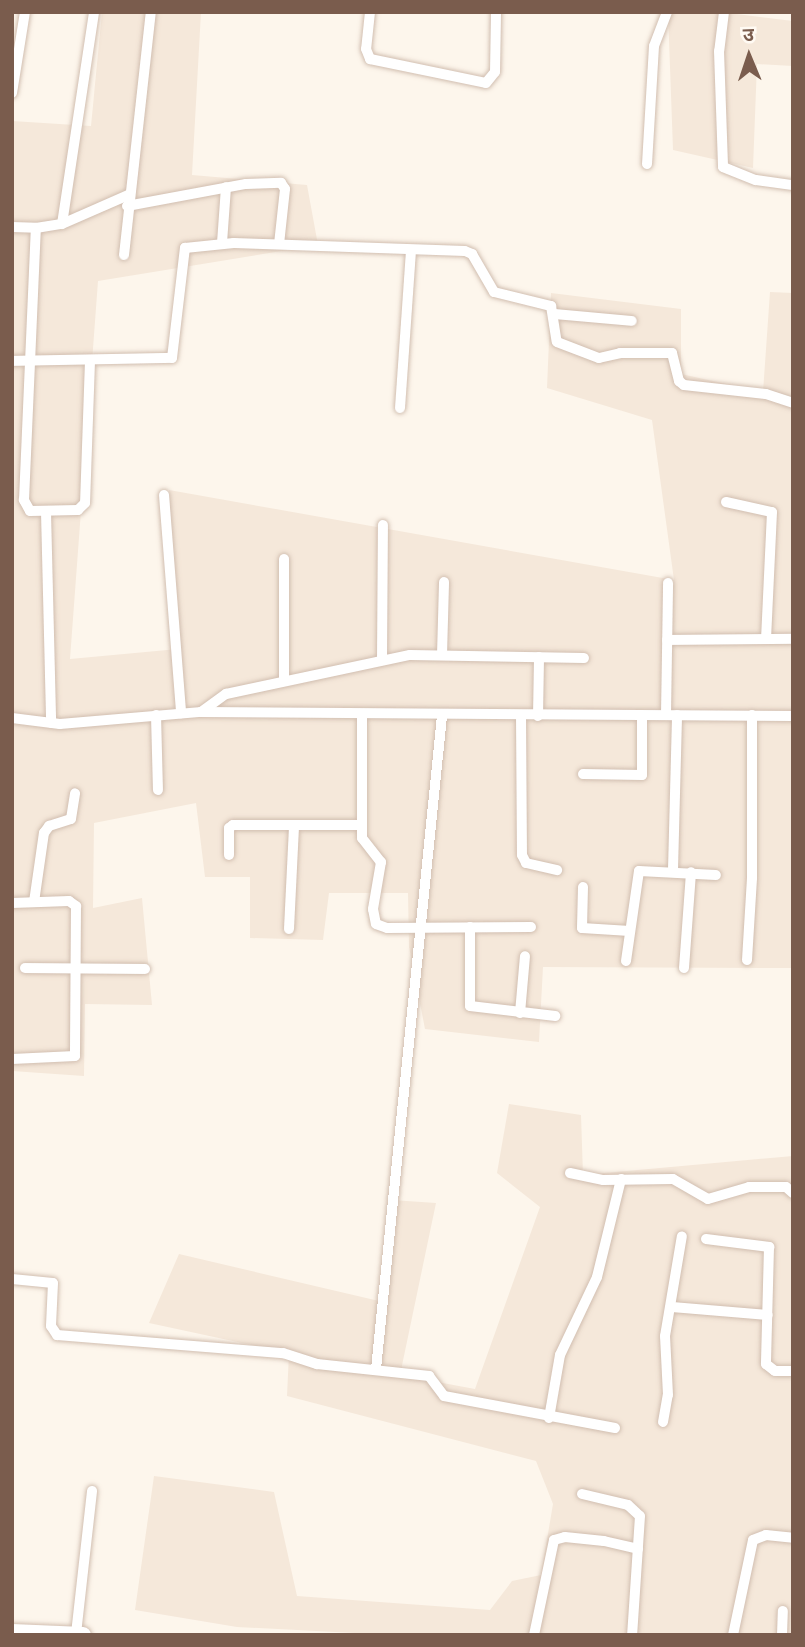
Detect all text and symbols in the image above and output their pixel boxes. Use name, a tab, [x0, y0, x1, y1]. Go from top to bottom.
north arrow	[714, 21, 784, 91]
text: उ	[742, 23, 754, 46]

